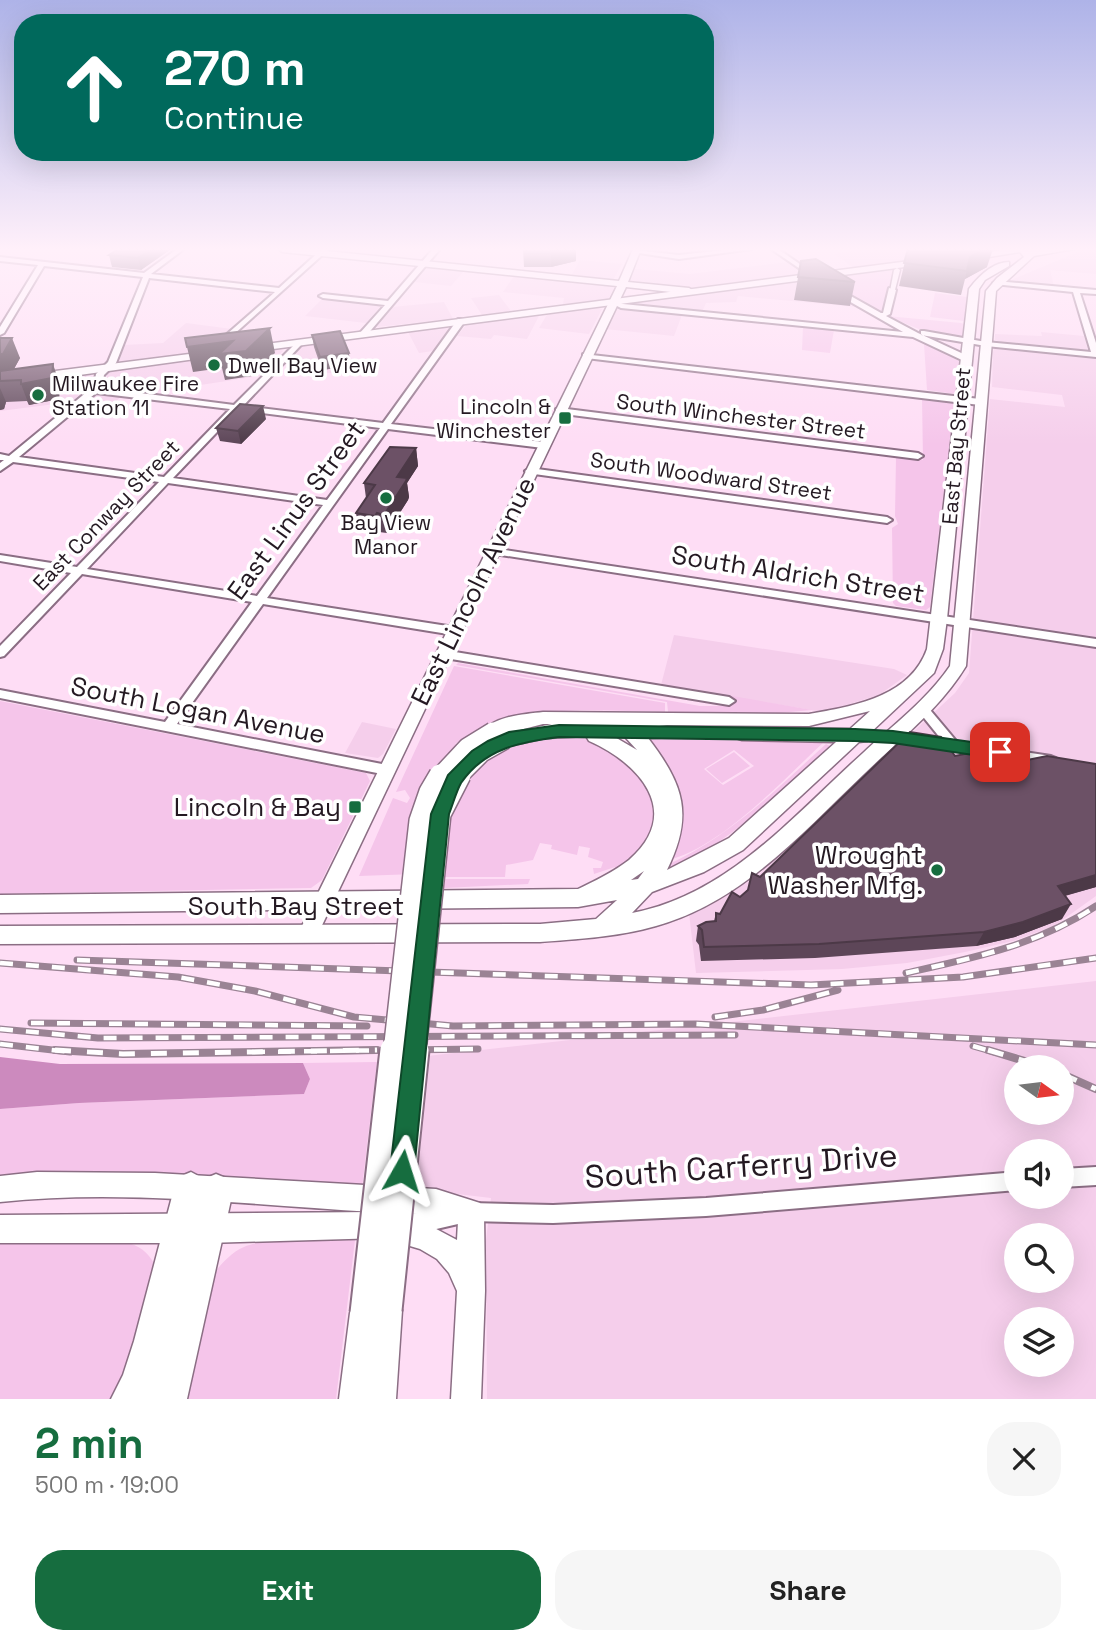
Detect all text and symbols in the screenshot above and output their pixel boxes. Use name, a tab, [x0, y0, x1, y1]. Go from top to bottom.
text: 270 m	[164, 37, 306, 99]
icon: ahead	[49, 42, 140, 133]
text: Continue	[164, 98, 304, 138]
place label: Dwell Bay View	[228, 352, 378, 379]
marker: Dwell Bay View	[206, 357, 222, 373]
street label: East Bay Street	[936, 366, 976, 526]
place label: Milwaukee Fire Station 11	[52, 370, 199, 421]
marker: Milwaukee Fire Station 11	[30, 387, 46, 403]
street label: South Winchester Street	[615, 387, 867, 445]
place label: Lincoln & Winchester	[436, 393, 551, 444]
marker: Lincoln & Winchester	[557, 410, 573, 426]
street label: East Linus Street	[219, 414, 373, 606]
street label: East Conway Street	[27, 434, 185, 596]
street label: South Woodward Street	[589, 446, 833, 506]
street label: East Lincoln Avenue	[403, 471, 543, 711]
marker: Bay View Manor	[378, 490, 394, 506]
place label: Bay View Manor	[341, 509, 431, 560]
street label: South Aldrich Street	[669, 537, 927, 611]
street label: South Logan Avenue	[68, 669, 328, 751]
pin	[970, 722, 1030, 782]
icon: arrive	[981, 733, 1019, 771]
place label: Lincoln & Bay	[174, 790, 341, 824]
marker: Lincoln & Bay	[347, 799, 363, 815]
place label: Wrought Washer Mfg.	[768, 838, 923, 902]
marker: Wrought Washer Mfg.	[929, 862, 945, 878]
street label: South Bay Street	[188, 889, 404, 923]
north arrow	[1004, 1055, 1074, 1125]
map controls	[1004, 1055, 1074, 1377]
position arrow	[365, 1134, 439, 1208]
street label: South Carferry Drive	[583, 1135, 899, 1197]
button: sound	[1004, 1139, 1074, 1209]
button: search	[1004, 1223, 1074, 1293]
button: layers	[1004, 1307, 1074, 1377]
text: 2 min	[35, 1417, 144, 1470]
button: close	[987, 1422, 1061, 1496]
text: 500 m · 19:00	[35, 1470, 179, 1500]
button: Exit	[35, 1550, 541, 1630]
button: Share	[555, 1550, 1061, 1630]

